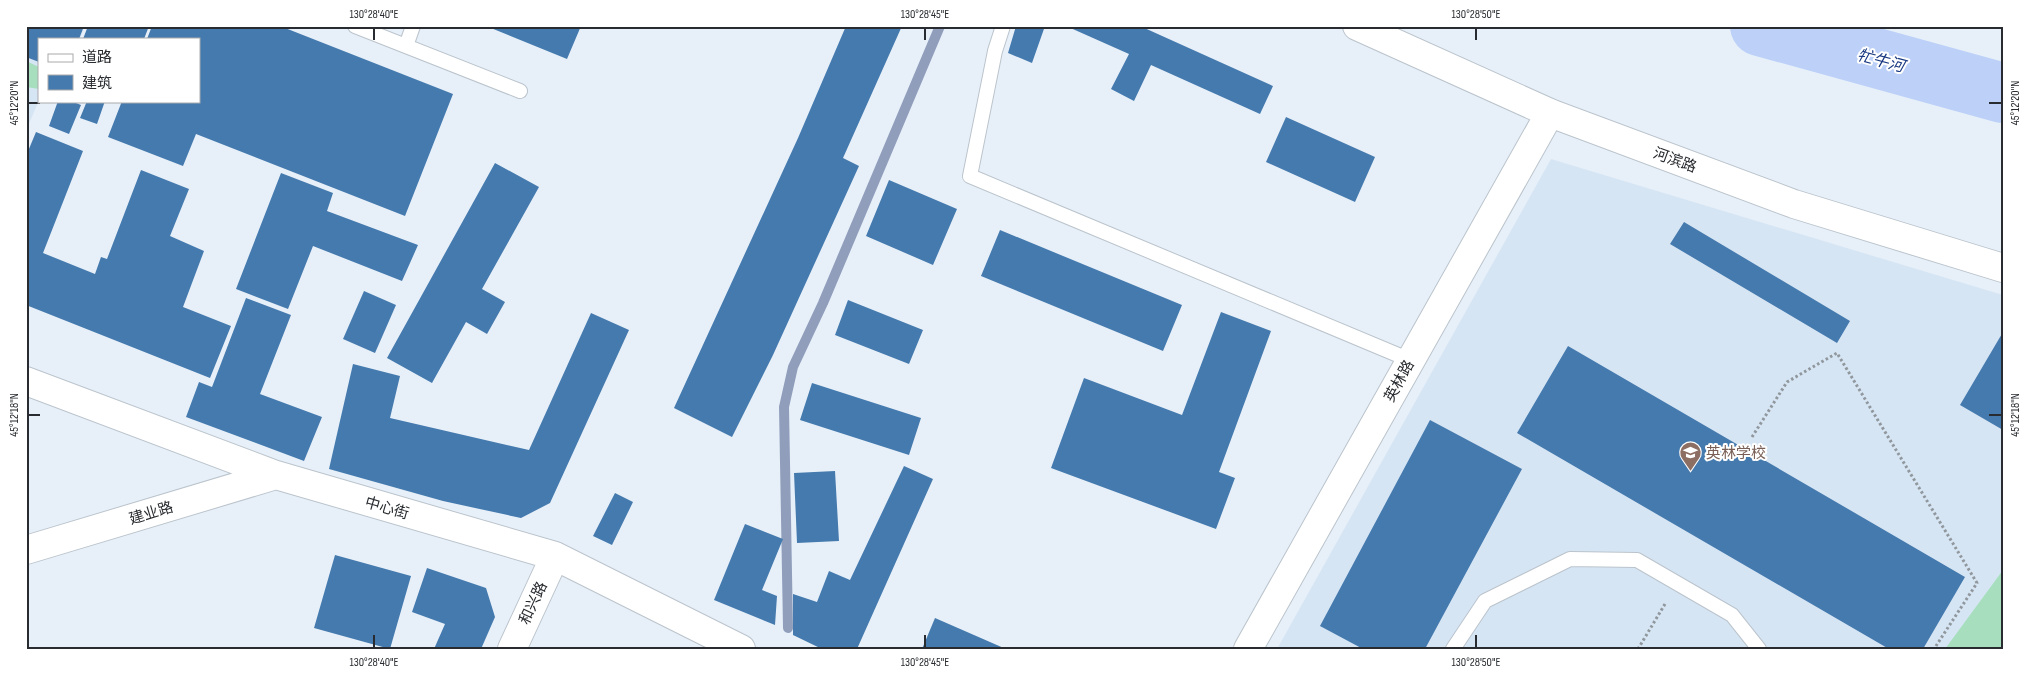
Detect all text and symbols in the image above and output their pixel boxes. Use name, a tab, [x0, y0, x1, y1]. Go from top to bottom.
text: 130°28'40"E	[350, 7, 399, 22]
text: 130°28'45"E	[901, 7, 949, 22]
text: 130°28'50"E	[1452, 7, 1500, 22]
legend	[38, 38, 200, 102]
water label: 牤牛河	[1855, 46, 1909, 78]
text: 道路	[82, 48, 112, 67]
text: 建筑	[82, 74, 112, 93]
text: 45°12'20"N	[7, 81, 22, 125]
text: 45°12'20"N	[2008, 81, 2023, 125]
street label: 河滨路	[1650, 144, 1699, 177]
street label: 英林路	[1380, 357, 1419, 406]
text: 45°12'18"N	[7, 393, 22, 437]
text: 45°12'18"N	[2008, 393, 2023, 437]
school or university icon: 英林学校	[1678, 441, 1702, 472]
place label: 英林学校	[1706, 444, 1766, 463]
street label: 中心街	[363, 493, 411, 524]
street label: 建业路	[127, 498, 175, 529]
street label: 和兴路	[515, 579, 552, 628]
text: 130°28'40"E	[350, 655, 399, 670]
text: 130°28'45"E	[901, 655, 949, 670]
text: 130°28'50"E	[1452, 655, 1500, 670]

